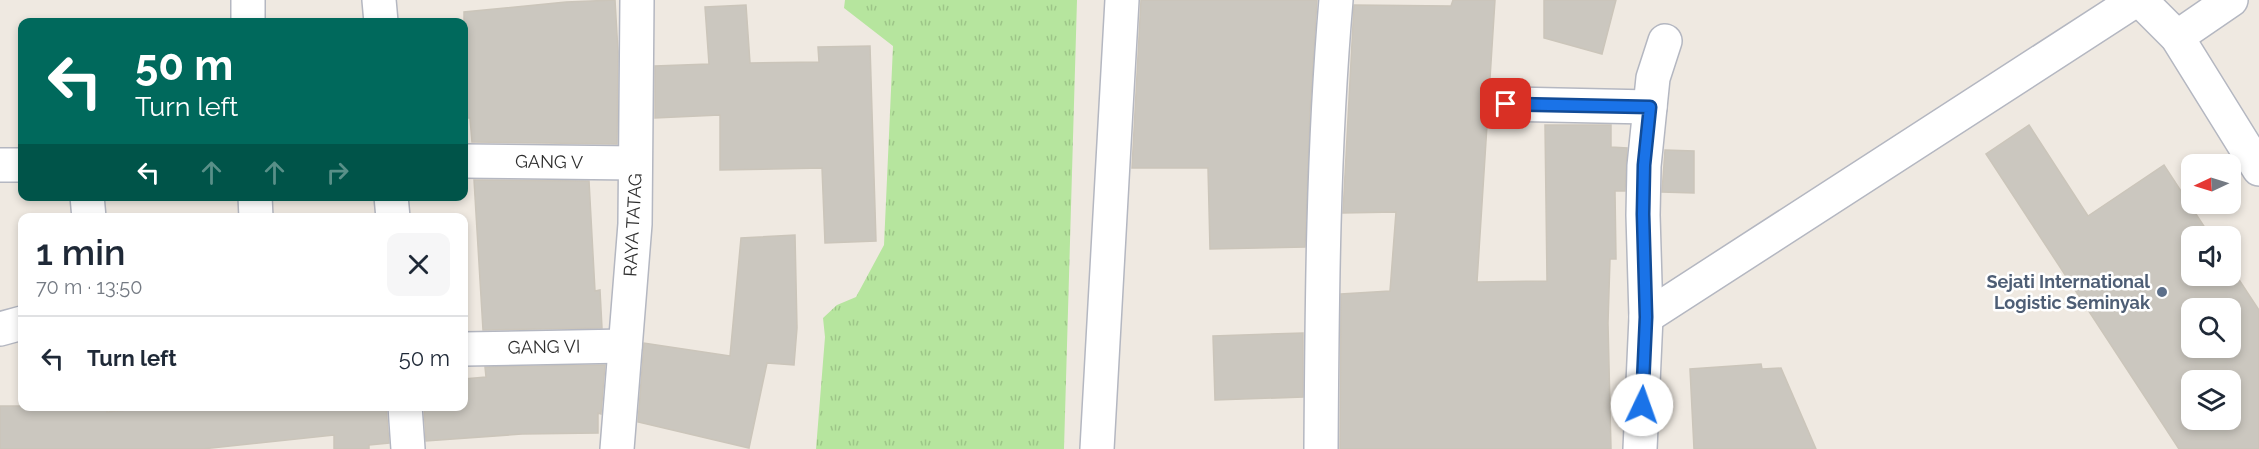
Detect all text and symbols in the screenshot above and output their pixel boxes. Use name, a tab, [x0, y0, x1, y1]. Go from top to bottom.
text: 50 m	[135, 41, 233, 90]
icon: left	[36, 42, 114, 120]
pin	[1480, 78, 1531, 129]
icon: arrive	[1489, 87, 1522, 120]
text: Turn left	[135, 91, 238, 122]
street label: GANG V	[515, 150, 583, 173]
north arrow	[2181, 154, 2241, 214]
map controls	[2181, 154, 2241, 430]
icon: left	[132, 156, 165, 189]
icon: ahead	[195, 156, 228, 189]
icon: ahead	[258, 156, 291, 189]
icon: right	[321, 156, 354, 189]
street label: RAYA TATAG	[619, 173, 646, 277]
button: sound	[2181, 226, 2241, 286]
text: 1 min	[36, 231, 125, 273]
button: close	[387, 233, 450, 296]
place label: Sejati International Logistic Seminyak	[1986, 271, 2151, 313]
text: 70 m · 13:50	[36, 275, 142, 299]
marker: Sejati International Logistic Seminyak	[2155, 285, 2169, 299]
button: search	[2181, 298, 2241, 358]
street label: GANG VI	[508, 335, 580, 358]
icon: left	[36, 342, 69, 375]
text: Turn left	[87, 345, 177, 371]
text: 50 m	[399, 345, 450, 371]
button: layers	[2181, 370, 2241, 430]
position arrow	[1610, 373, 1674, 437]

